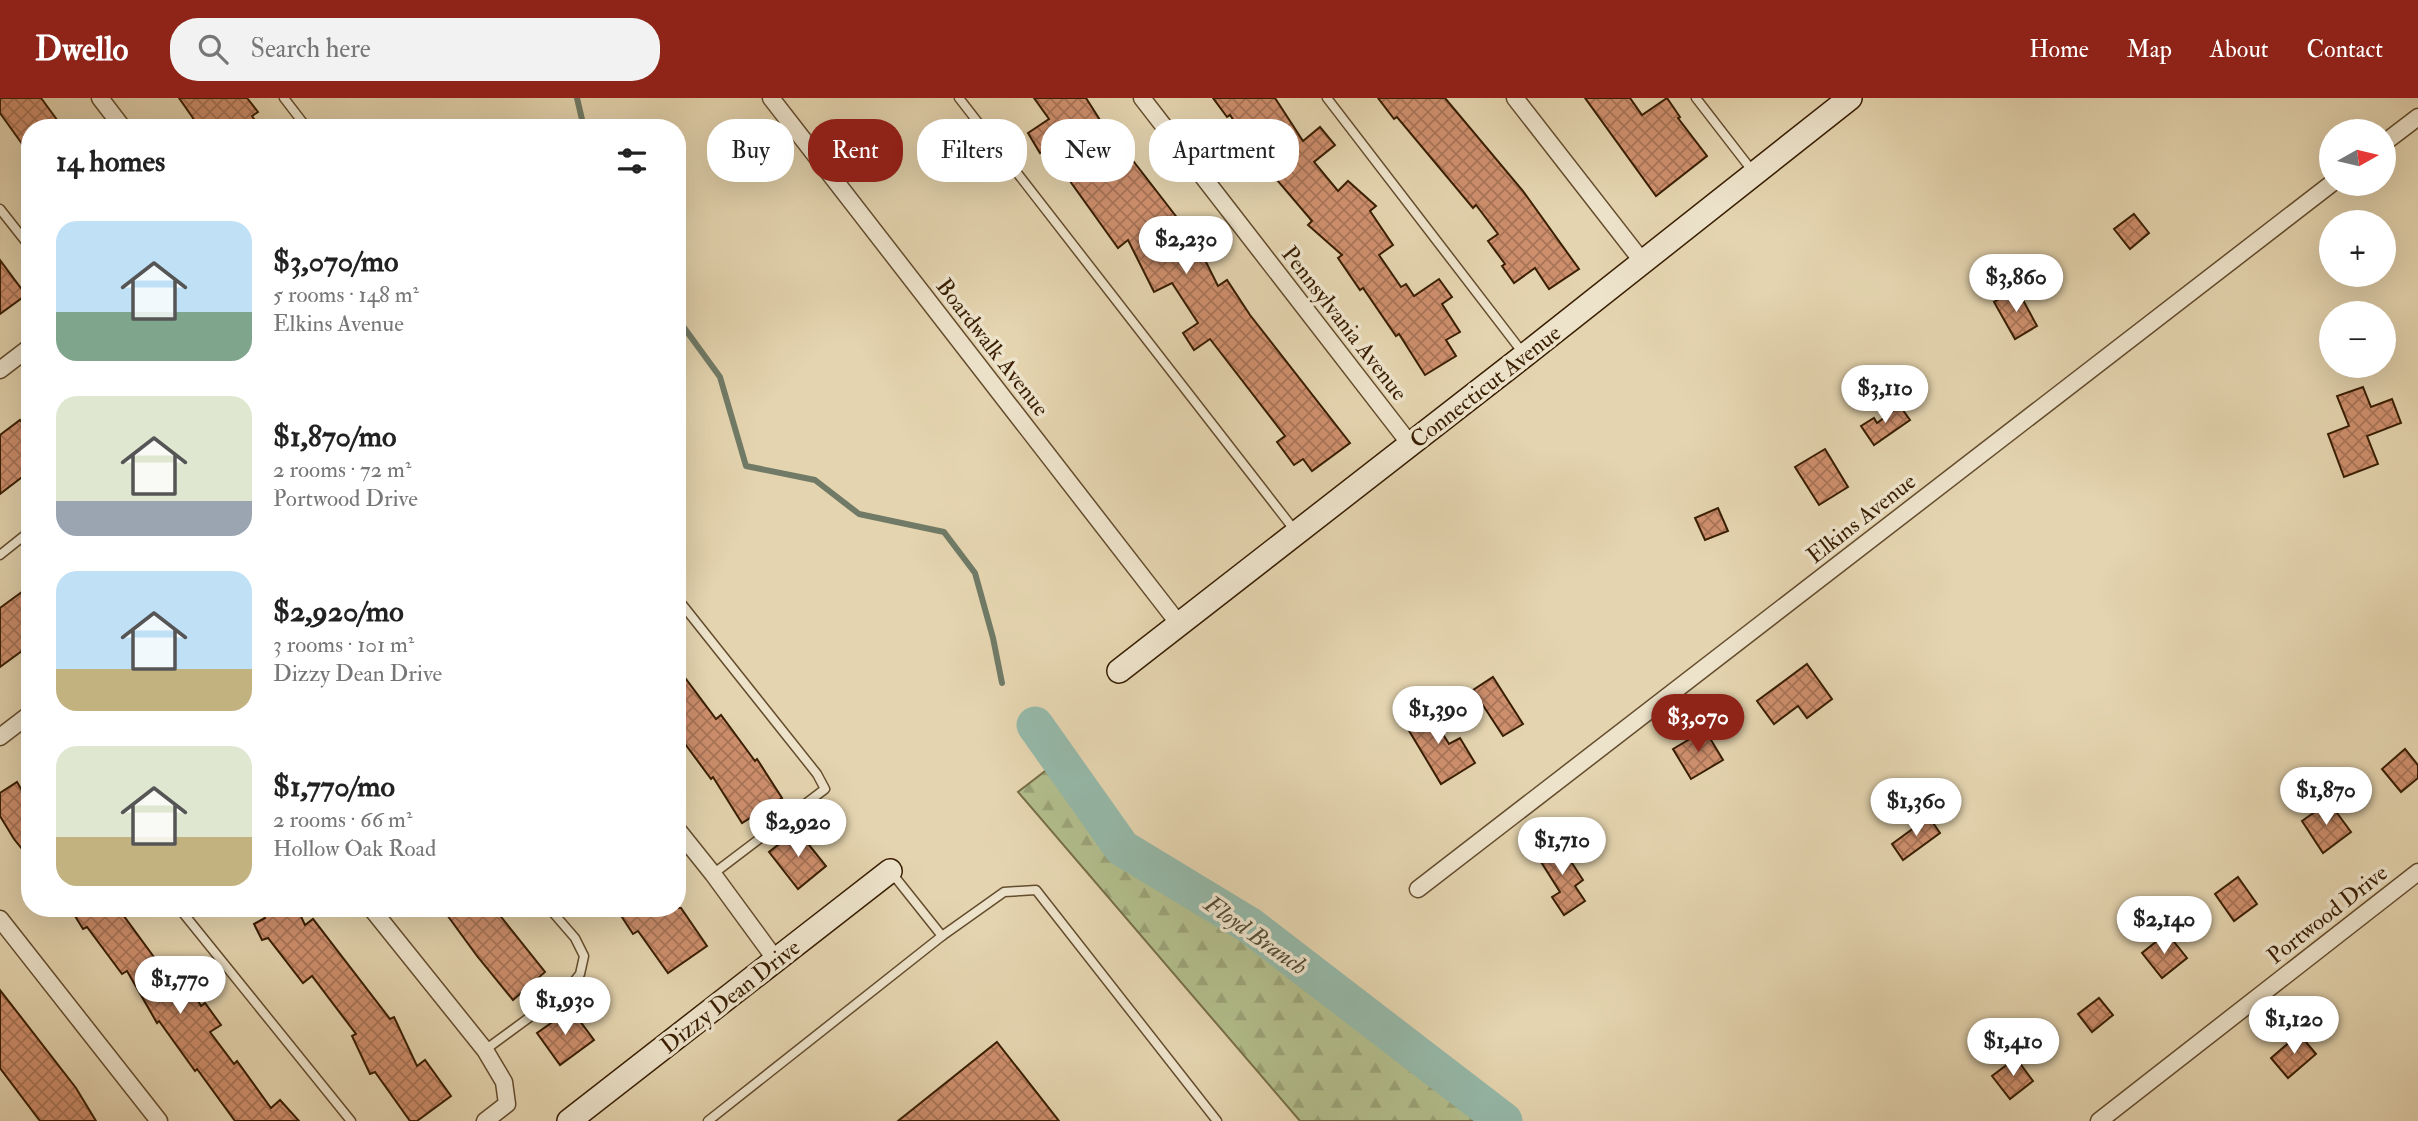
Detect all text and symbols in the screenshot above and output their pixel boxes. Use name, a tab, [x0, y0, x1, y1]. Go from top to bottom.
search box	[170, 18, 660, 81]
text: Dwello	[35, 29, 128, 70]
icon: search	[194, 30, 232, 68]
text: Search here	[250, 33, 371, 65]
text: Home	[2029, 34, 2089, 65]
text: Map	[2127, 34, 2172, 65]
text: About	[2210, 34, 2269, 65]
text: Contact	[2307, 34, 2383, 65]
chip: Buy	[707, 119, 794, 182]
chip: Rent	[808, 119, 903, 182]
chip: Filters	[917, 119, 1027, 182]
chip: New	[1041, 119, 1135, 182]
chip: Apartment	[1149, 119, 1299, 182]
north arrow	[2319, 119, 2396, 196]
map controls	[2319, 119, 2396, 378]
icon: filters	[613, 142, 651, 180]
text: 14 homes	[56, 143, 165, 180]
button: +	[2319, 210, 2396, 287]
pin: $2,230	[1129, 216, 1243, 276]
text: $2,230	[1155, 224, 1217, 253]
street label: Pennsylvania Avenue	[1275, 240, 1414, 407]
text: $3,070/mo	[273, 243, 398, 280]
icon: home	[112, 249, 196, 333]
pin: $3,860	[1959, 254, 2073, 314]
text: $3,860	[1985, 262, 2047, 291]
street label: Boardwalk Avenue	[930, 273, 1056, 422]
text: 5 rooms · 148 m²	[273, 280, 419, 309]
button: −	[2319, 301, 2396, 378]
text: Elkins Avenue	[273, 309, 404, 338]
street label: Connecticut Avenue	[1404, 318, 1567, 454]
pin: $3,110	[1828, 366, 1942, 425]
text: $3,110	[1857, 373, 1913, 402]
text: $1,870/mo	[273, 418, 396, 455]
icon: home	[112, 424, 196, 508]
text: 2 rooms · 72 m²	[273, 455, 411, 484]
street label: Elkins Avenue	[1801, 466, 1922, 570]
text: Portwood Drive	[273, 484, 418, 513]
text: $2,920/mo	[273, 593, 404, 630]
icon: home	[112, 599, 196, 683]
text: 3 rooms · 101 m²	[273, 630, 414, 659]
text: Dizzy Dean Drive	[273, 659, 442, 688]
pin: $1,390	[1381, 686, 1495, 746]
text: $1,390	[1408, 694, 1468, 723]
pin: $3,070	[1641, 694, 1755, 754]
text: $3,070	[1667, 702, 1729, 731]
text: $1,770/mo	[273, 768, 395, 805]
pin: $1,870	[2269, 768, 2383, 827]
icon: home	[112, 774, 196, 858]
text: $1,870	[2296, 775, 2356, 804]
pin: $1,360	[1859, 778, 1973, 838]
text: $1,360	[1887, 786, 1945, 815]
pin: $2,920	[741, 800, 855, 859]
text: 2 rooms · 66 m²	[273, 805, 412, 834]
text: $2,920	[765, 807, 831, 836]
pin: $1,710	[1505, 818, 1619, 877]
text: $1,710	[1534, 825, 1590, 854]
text: Hollow Oak Road	[273, 834, 436, 863]
street label: Portwood Drive	[2261, 858, 2394, 970]
water label: Floyd Branch	[1197, 888, 1313, 982]
pin: $2,140	[2107, 896, 2221, 956]
text: $2,140	[2133, 904, 2195, 933]
street label: Dizzy Dean Drive	[655, 933, 806, 1060]
pin: $1,770	[123, 956, 237, 1016]
text: $1,770	[151, 964, 209, 993]
pin: $1,930	[508, 978, 622, 1037]
text: $1,930	[535, 985, 595, 1014]
pin: $1,120	[2237, 996, 2351, 1056]
text: $1,120	[2265, 1004, 2323, 1033]
pin: $1,410	[1956, 1018, 2070, 1078]
text: $1,410	[1983, 1026, 2043, 1055]

